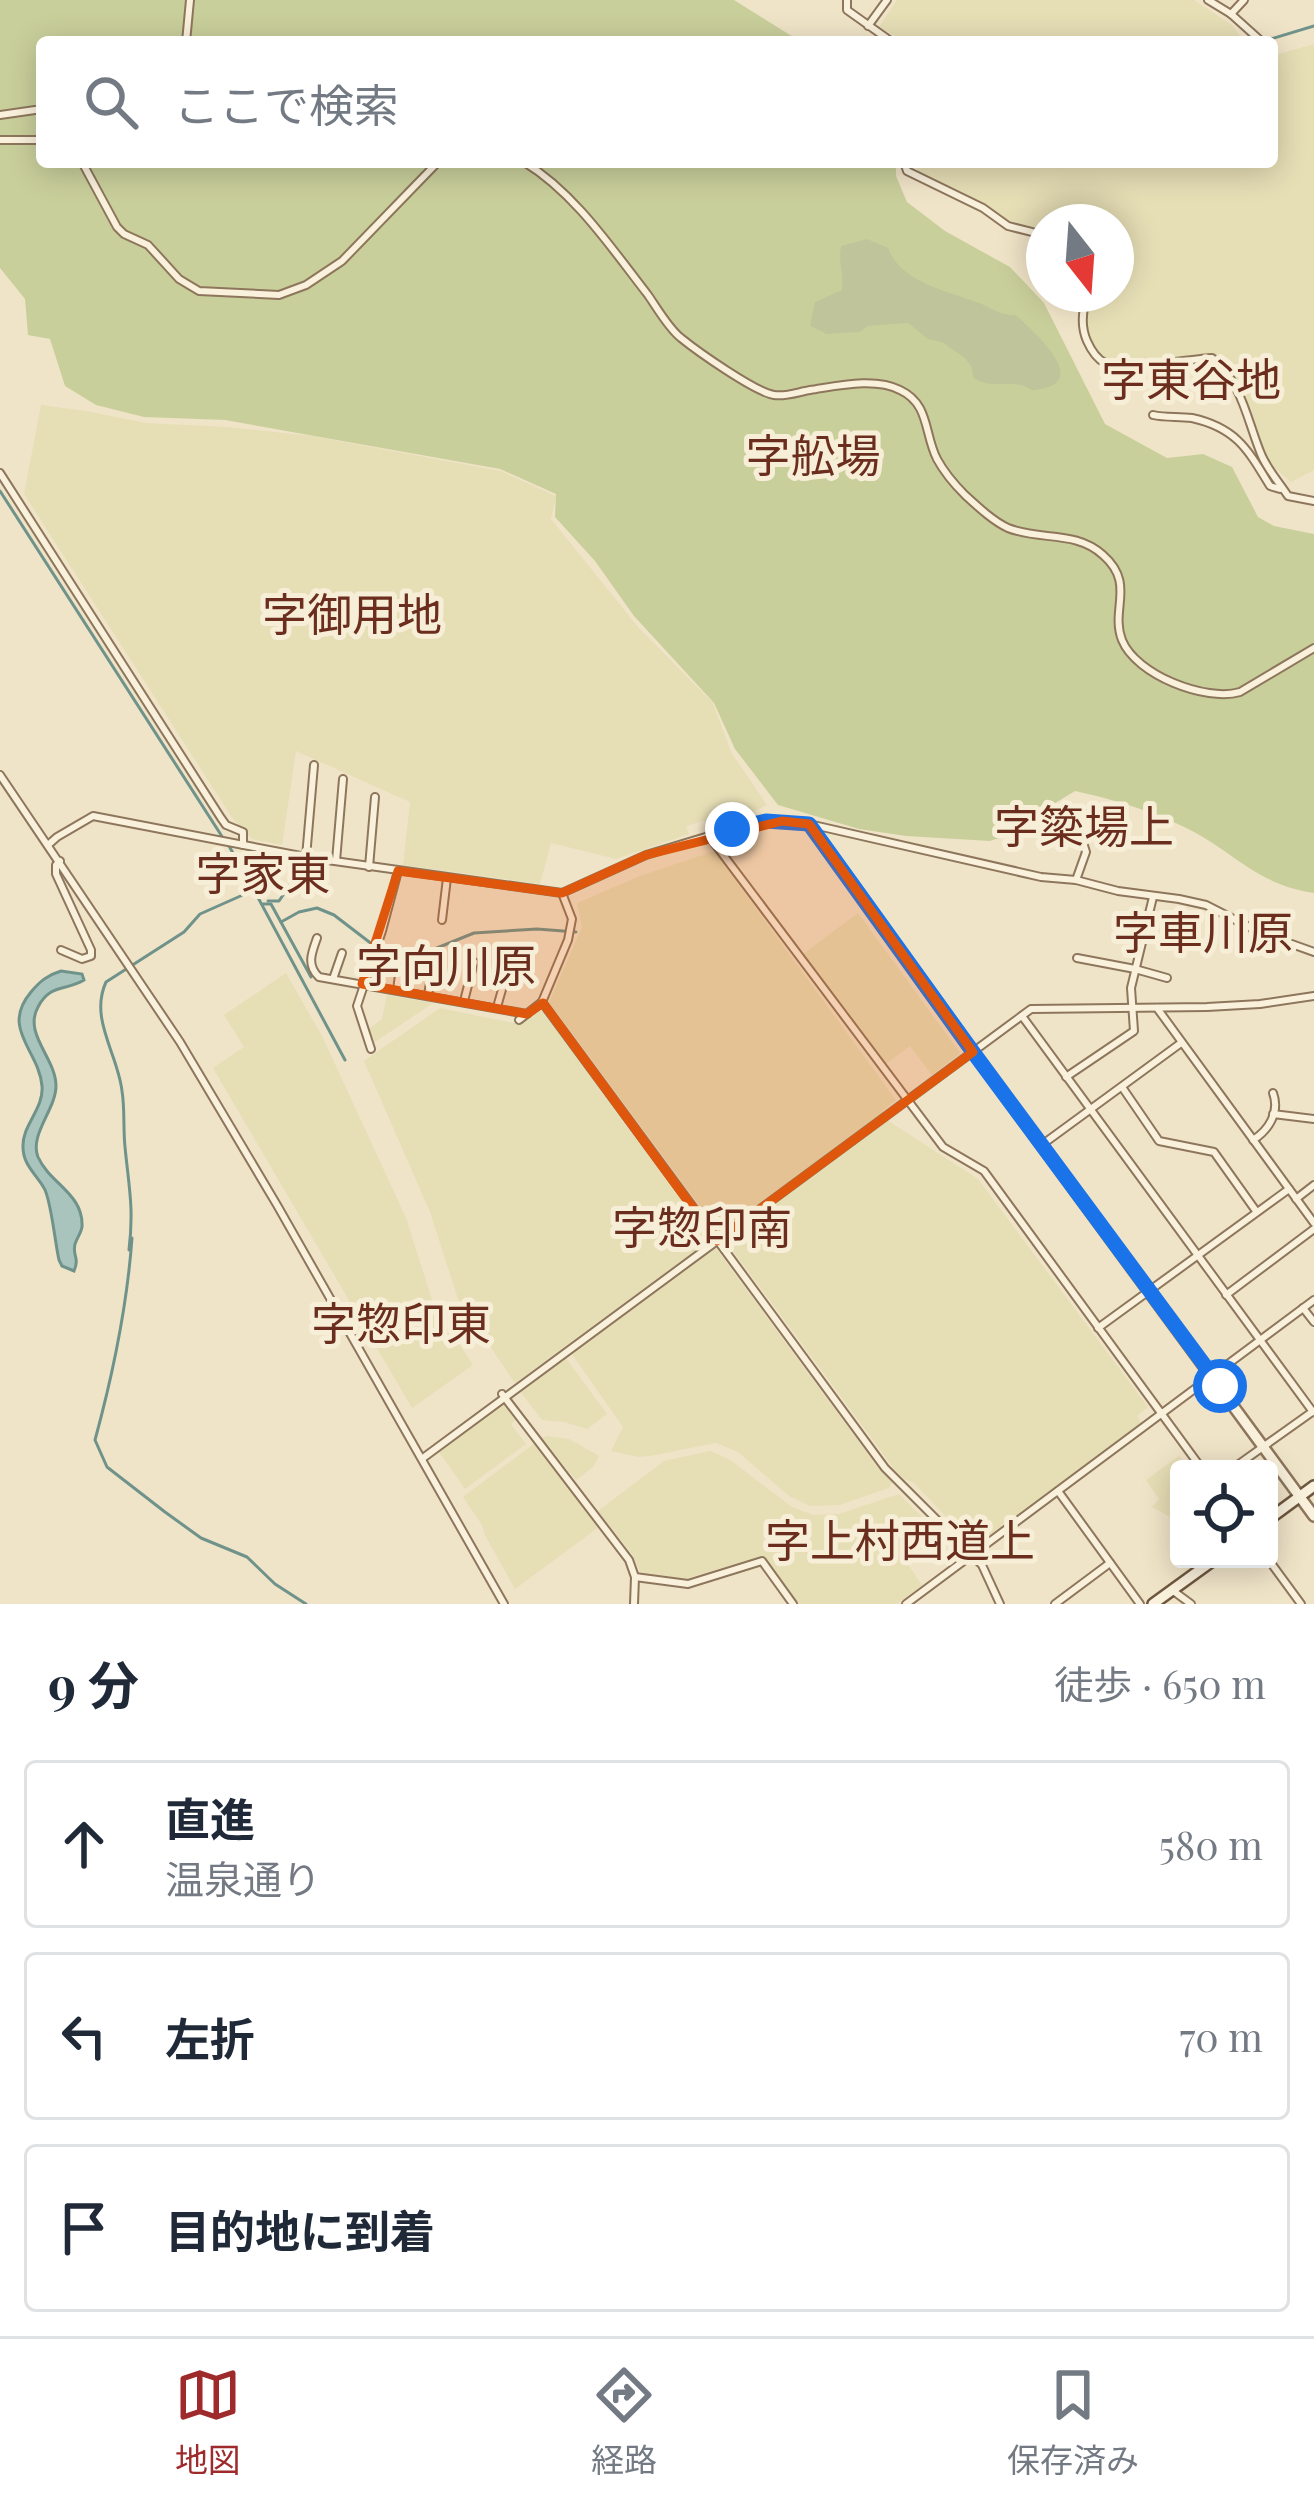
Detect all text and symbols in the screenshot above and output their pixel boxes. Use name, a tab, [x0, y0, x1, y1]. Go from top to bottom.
search box	[36, 36, 1278, 168]
icon: search	[78, 69, 144, 135]
text: ここで検索	[174, 73, 399, 133]
north arrow	[1026, 204, 1134, 312]
district label: 字東谷地	[1101, 347, 1281, 407]
district label: 字舩場	[745, 423, 881, 483]
district label: 字御用地	[262, 582, 442, 642]
district label: 字簗場上	[994, 794, 1174, 854]
route end	[705, 802, 759, 856]
district label: 字家東	[195, 841, 331, 901]
district label: 字車川原	[1113, 900, 1293, 960]
district label: 字向川原	[356, 933, 536, 993]
district label: 字惣印南	[612, 1195, 792, 1255]
district label: 字惣印東	[311, 1291, 491, 1351]
route start	[1193, 1359, 1247, 1413]
map controls	[1170, 1460, 1278, 1568]
button: locate	[1170, 1460, 1278, 1568]
district label: 字上村西道上	[765, 1508, 1035, 1568]
text: 9 分	[48, 1649, 139, 1717]
text: 徒歩 · 650 m	[1054, 1657, 1266, 1709]
text: 直進	[165, 1787, 255, 1847]
icon: ahead	[51, 1811, 117, 1877]
text: 580 m	[1159, 1818, 1263, 1870]
text: 温泉通り	[165, 1852, 321, 1904]
icon: left	[51, 2003, 117, 2069]
text: 左折	[165, 2007, 255, 2067]
text: 70 m	[1179, 2010, 1263, 2062]
icon: arrive	[51, 2195, 117, 2261]
text: 目的地に到着	[165, 2199, 435, 2259]
tab: 地図	[175, 2362, 241, 2482]
tab: 経路	[591, 2362, 657, 2482]
tab: 保存済み	[1007, 2362, 1139, 2482]

